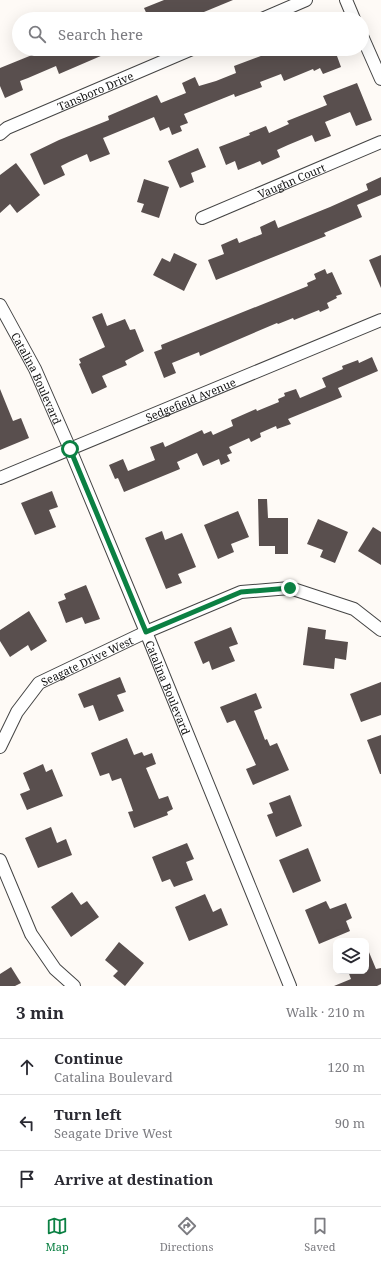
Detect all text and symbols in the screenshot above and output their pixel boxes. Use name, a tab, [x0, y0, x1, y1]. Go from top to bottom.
search box	[12, 12, 369, 56]
icon: search	[26, 23, 48, 45]
text: Search here	[58, 24, 143, 44]
street label: Tansboro Drive	[55, 67, 135, 113]
street label: Vaughn Court	[255, 159, 327, 201]
street label: Catalina Boulevard	[9, 329, 66, 427]
street label: Sedgefield Avenue	[143, 374, 238, 424]
route start	[61, 440, 79, 458]
route end	[281, 579, 299, 597]
street label: Seagate Drive West	[38, 632, 135, 689]
street label: Catalina Boulevard	[143, 638, 194, 737]
map controls	[333, 938, 369, 974]
button: layers	[333, 938, 369, 974]
text: 3 min	[16, 1001, 64, 1024]
text: Walk · 210 m	[286, 1003, 365, 1021]
text: Continue	[54, 1048, 123, 1068]
icon: ahead	[16, 1056, 38, 1078]
text: 120 m	[328, 1058, 365, 1076]
text: Catalina Boulevard	[54, 1068, 173, 1086]
text: Turn left	[54, 1104, 122, 1124]
icon: left	[16, 1112, 38, 1134]
text: 90 m	[335, 1114, 365, 1132]
text: Seagate Drive West	[54, 1124, 172, 1142]
icon: arrive	[16, 1168, 38, 1190]
text: Arrive at destination	[54, 1169, 213, 1189]
tab: Map	[45, 1215, 69, 1254]
tab: Directions	[160, 1215, 213, 1254]
tab: Saved	[304, 1215, 336, 1254]

